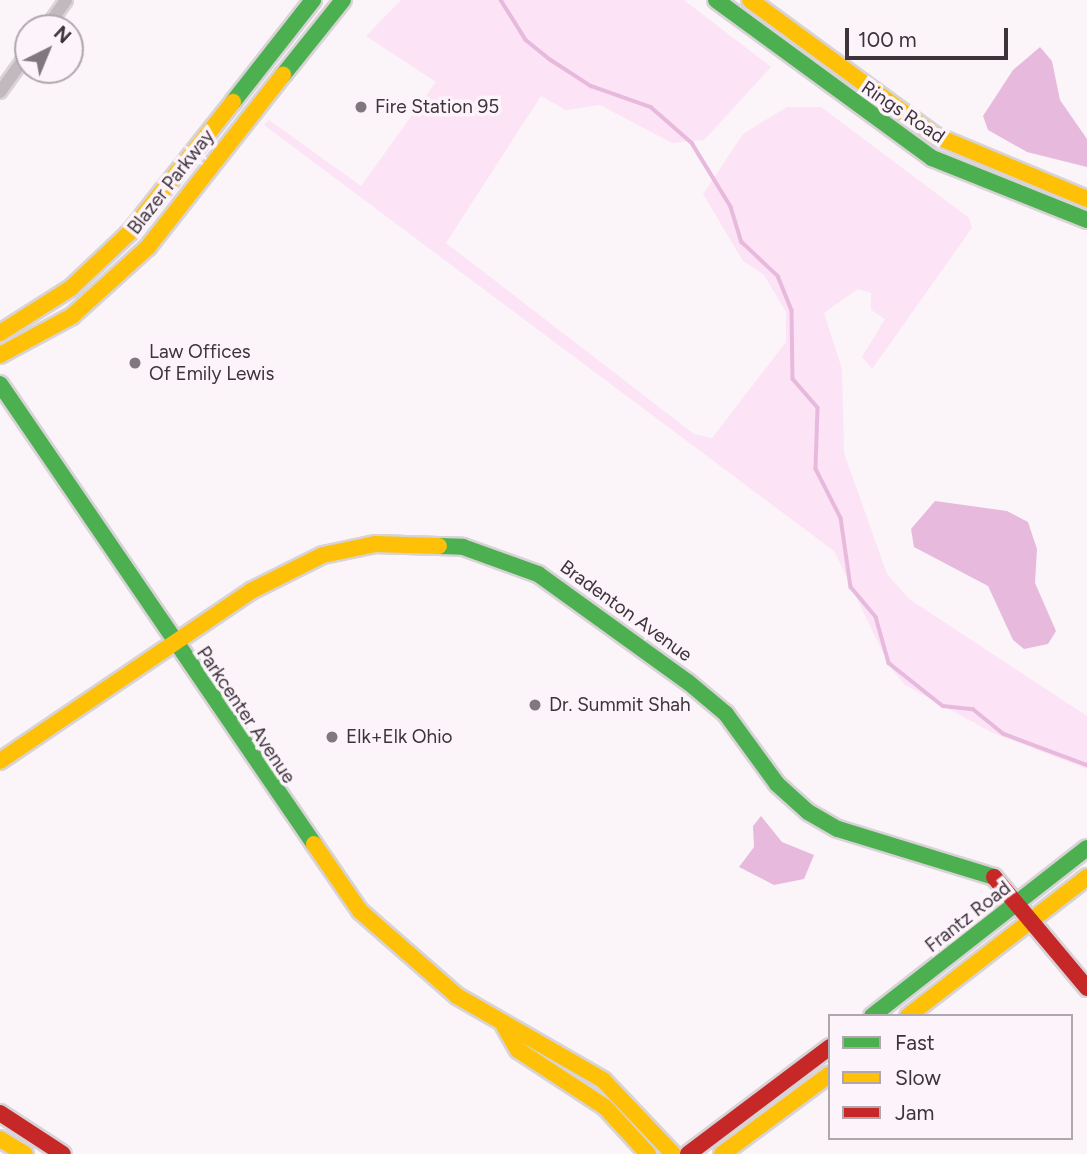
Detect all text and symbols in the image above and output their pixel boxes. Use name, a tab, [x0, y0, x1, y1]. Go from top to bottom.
north arrow	[14, 14, 84, 84]
scale bar	[849, 14, 1012, 58]
text: N	[49, 21, 76, 48]
text: 100 m	[858, 27, 917, 52]
street label: Rings Road	[857, 76, 949, 148]
place label: Fire Station 95	[375, 96, 499, 118]
marker: Fire Station 95	[353, 99, 369, 115]
street label: Blazer Parkway	[123, 125, 219, 239]
place label: Law Offices Of Emily Lewis	[149, 341, 274, 385]
marker: Law Offices Of Emily Lewis	[127, 355, 143, 371]
street label: Bradenton Avenue	[556, 555, 696, 667]
street label: Parkcenter Avenue	[192, 642, 300, 788]
place label: Dr. Summit Shah	[549, 694, 691, 716]
marker: Dr. Summit Shah	[527, 697, 543, 713]
place label: Elk+Elk Ohio	[346, 726, 453, 748]
marker: Elk+Elk Ohio	[324, 729, 340, 745]
street label: Frantz Road	[921, 877, 1015, 957]
legend	[828, 1014, 1073, 1140]
text: Fast	[895, 1030, 935, 1055]
text: Slow	[895, 1065, 941, 1090]
text: Jam	[895, 1100, 934, 1125]

